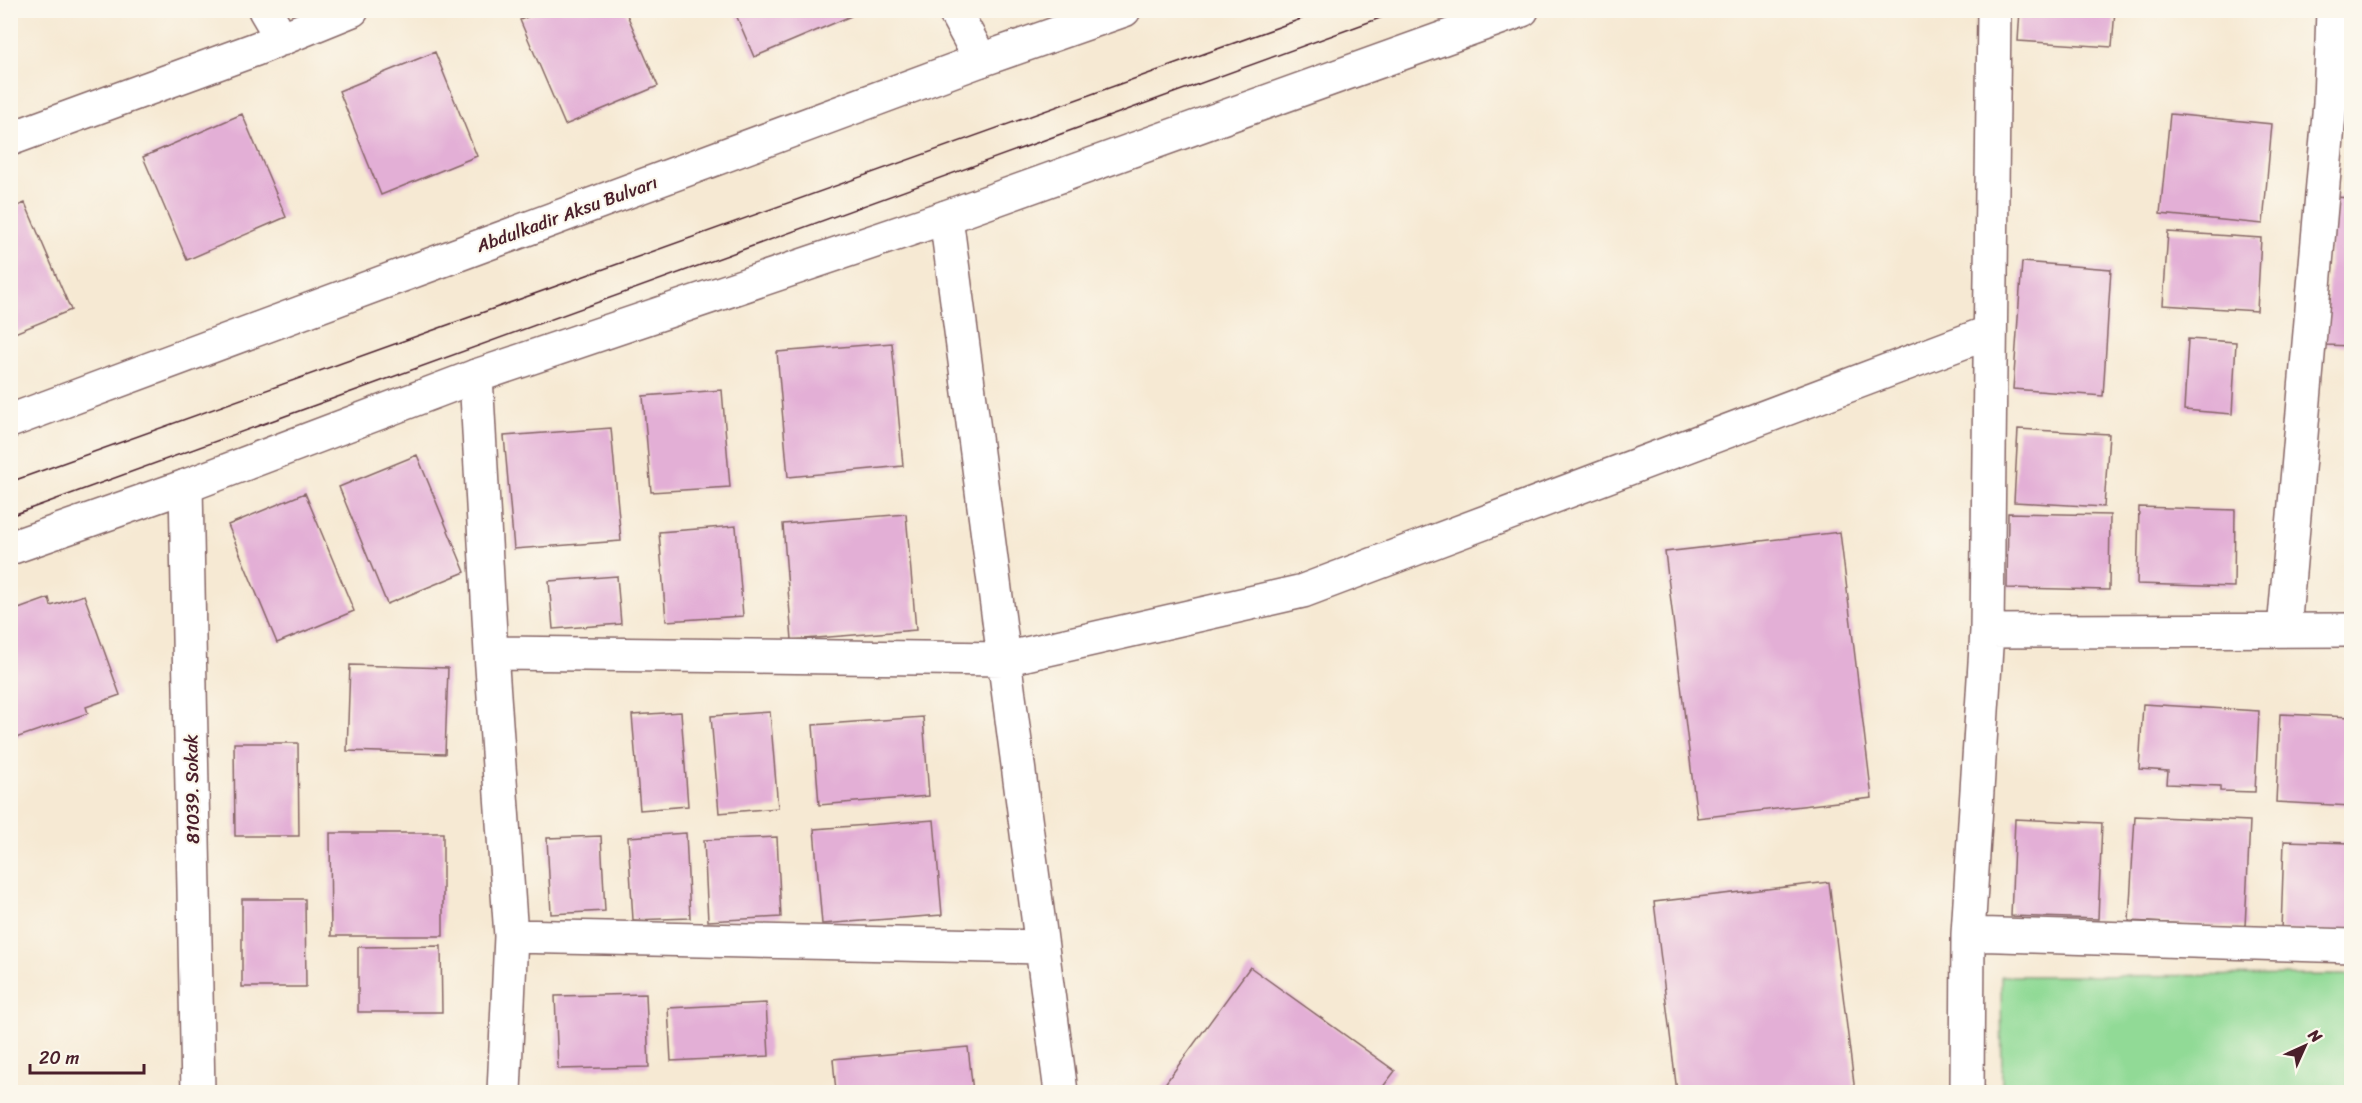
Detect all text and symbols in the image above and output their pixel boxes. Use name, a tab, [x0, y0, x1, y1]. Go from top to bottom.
street label: Abdulkadir Aksu Bulvarı	[471, 166, 662, 262]
street label: 81039. Sokak	[175, 733, 209, 844]
north arrow	[2275, 1016, 2335, 1076]
text: N	[2300, 1021, 2330, 1051]
scale bar	[30, 1037, 144, 1075]
text: 20 m	[39, 1042, 79, 1074]

